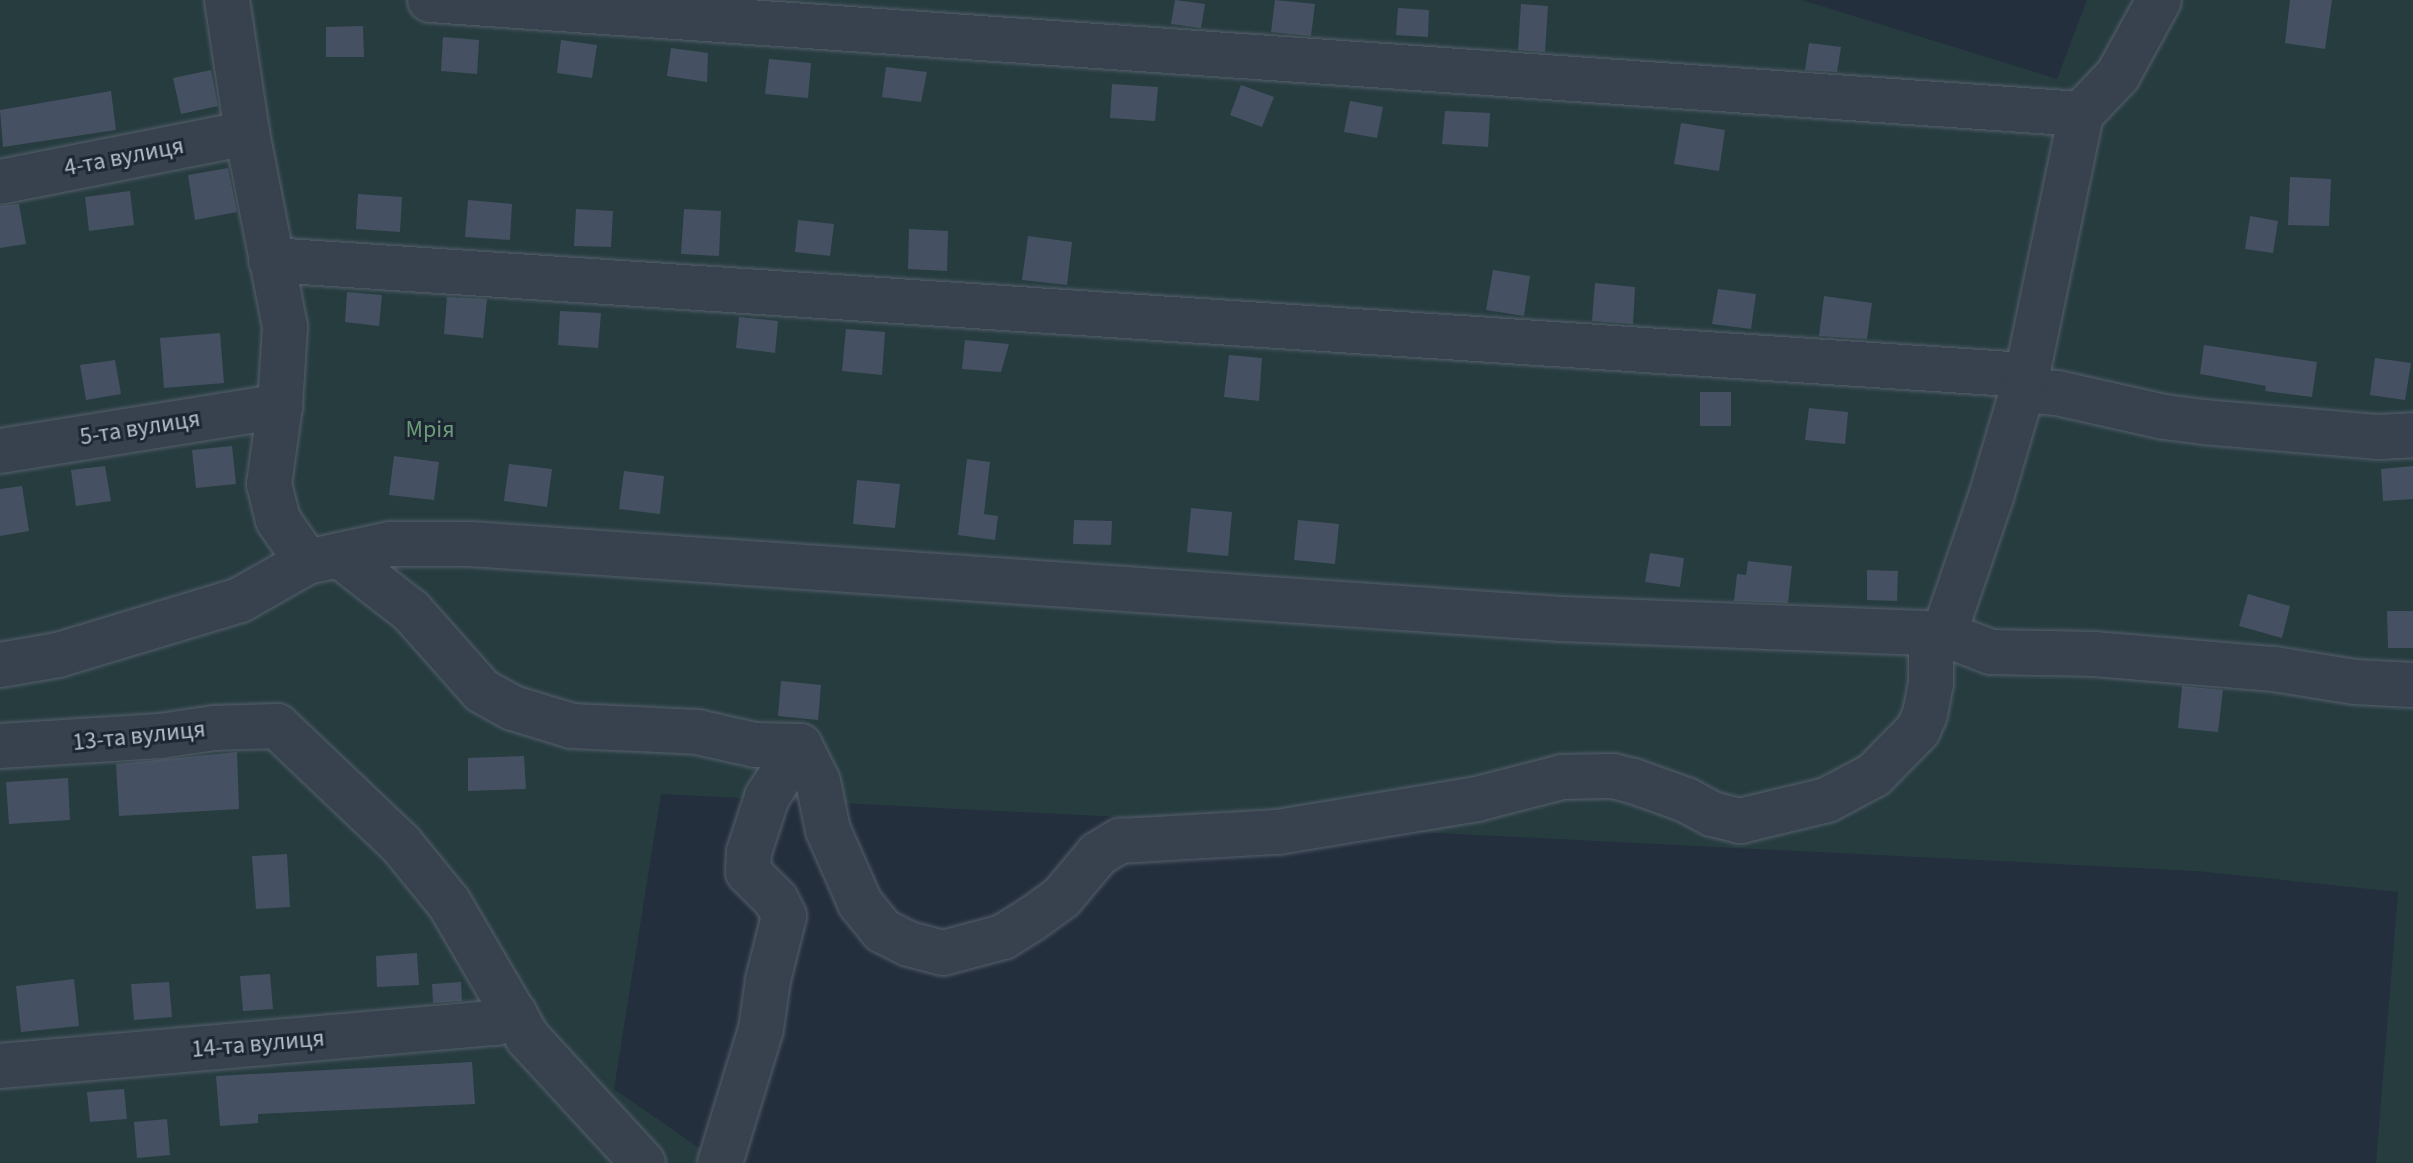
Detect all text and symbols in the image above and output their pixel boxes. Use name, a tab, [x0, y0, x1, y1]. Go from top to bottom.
street label: 4-та вулиця	[62, 131, 186, 183]
street label: 5-та вулиця	[78, 404, 202, 452]
park label: Мрія	[405, 416, 455, 444]
street label: 13-та вулиця	[71, 715, 207, 757]
street label: 14-та вулиця	[190, 1024, 326, 1064]

